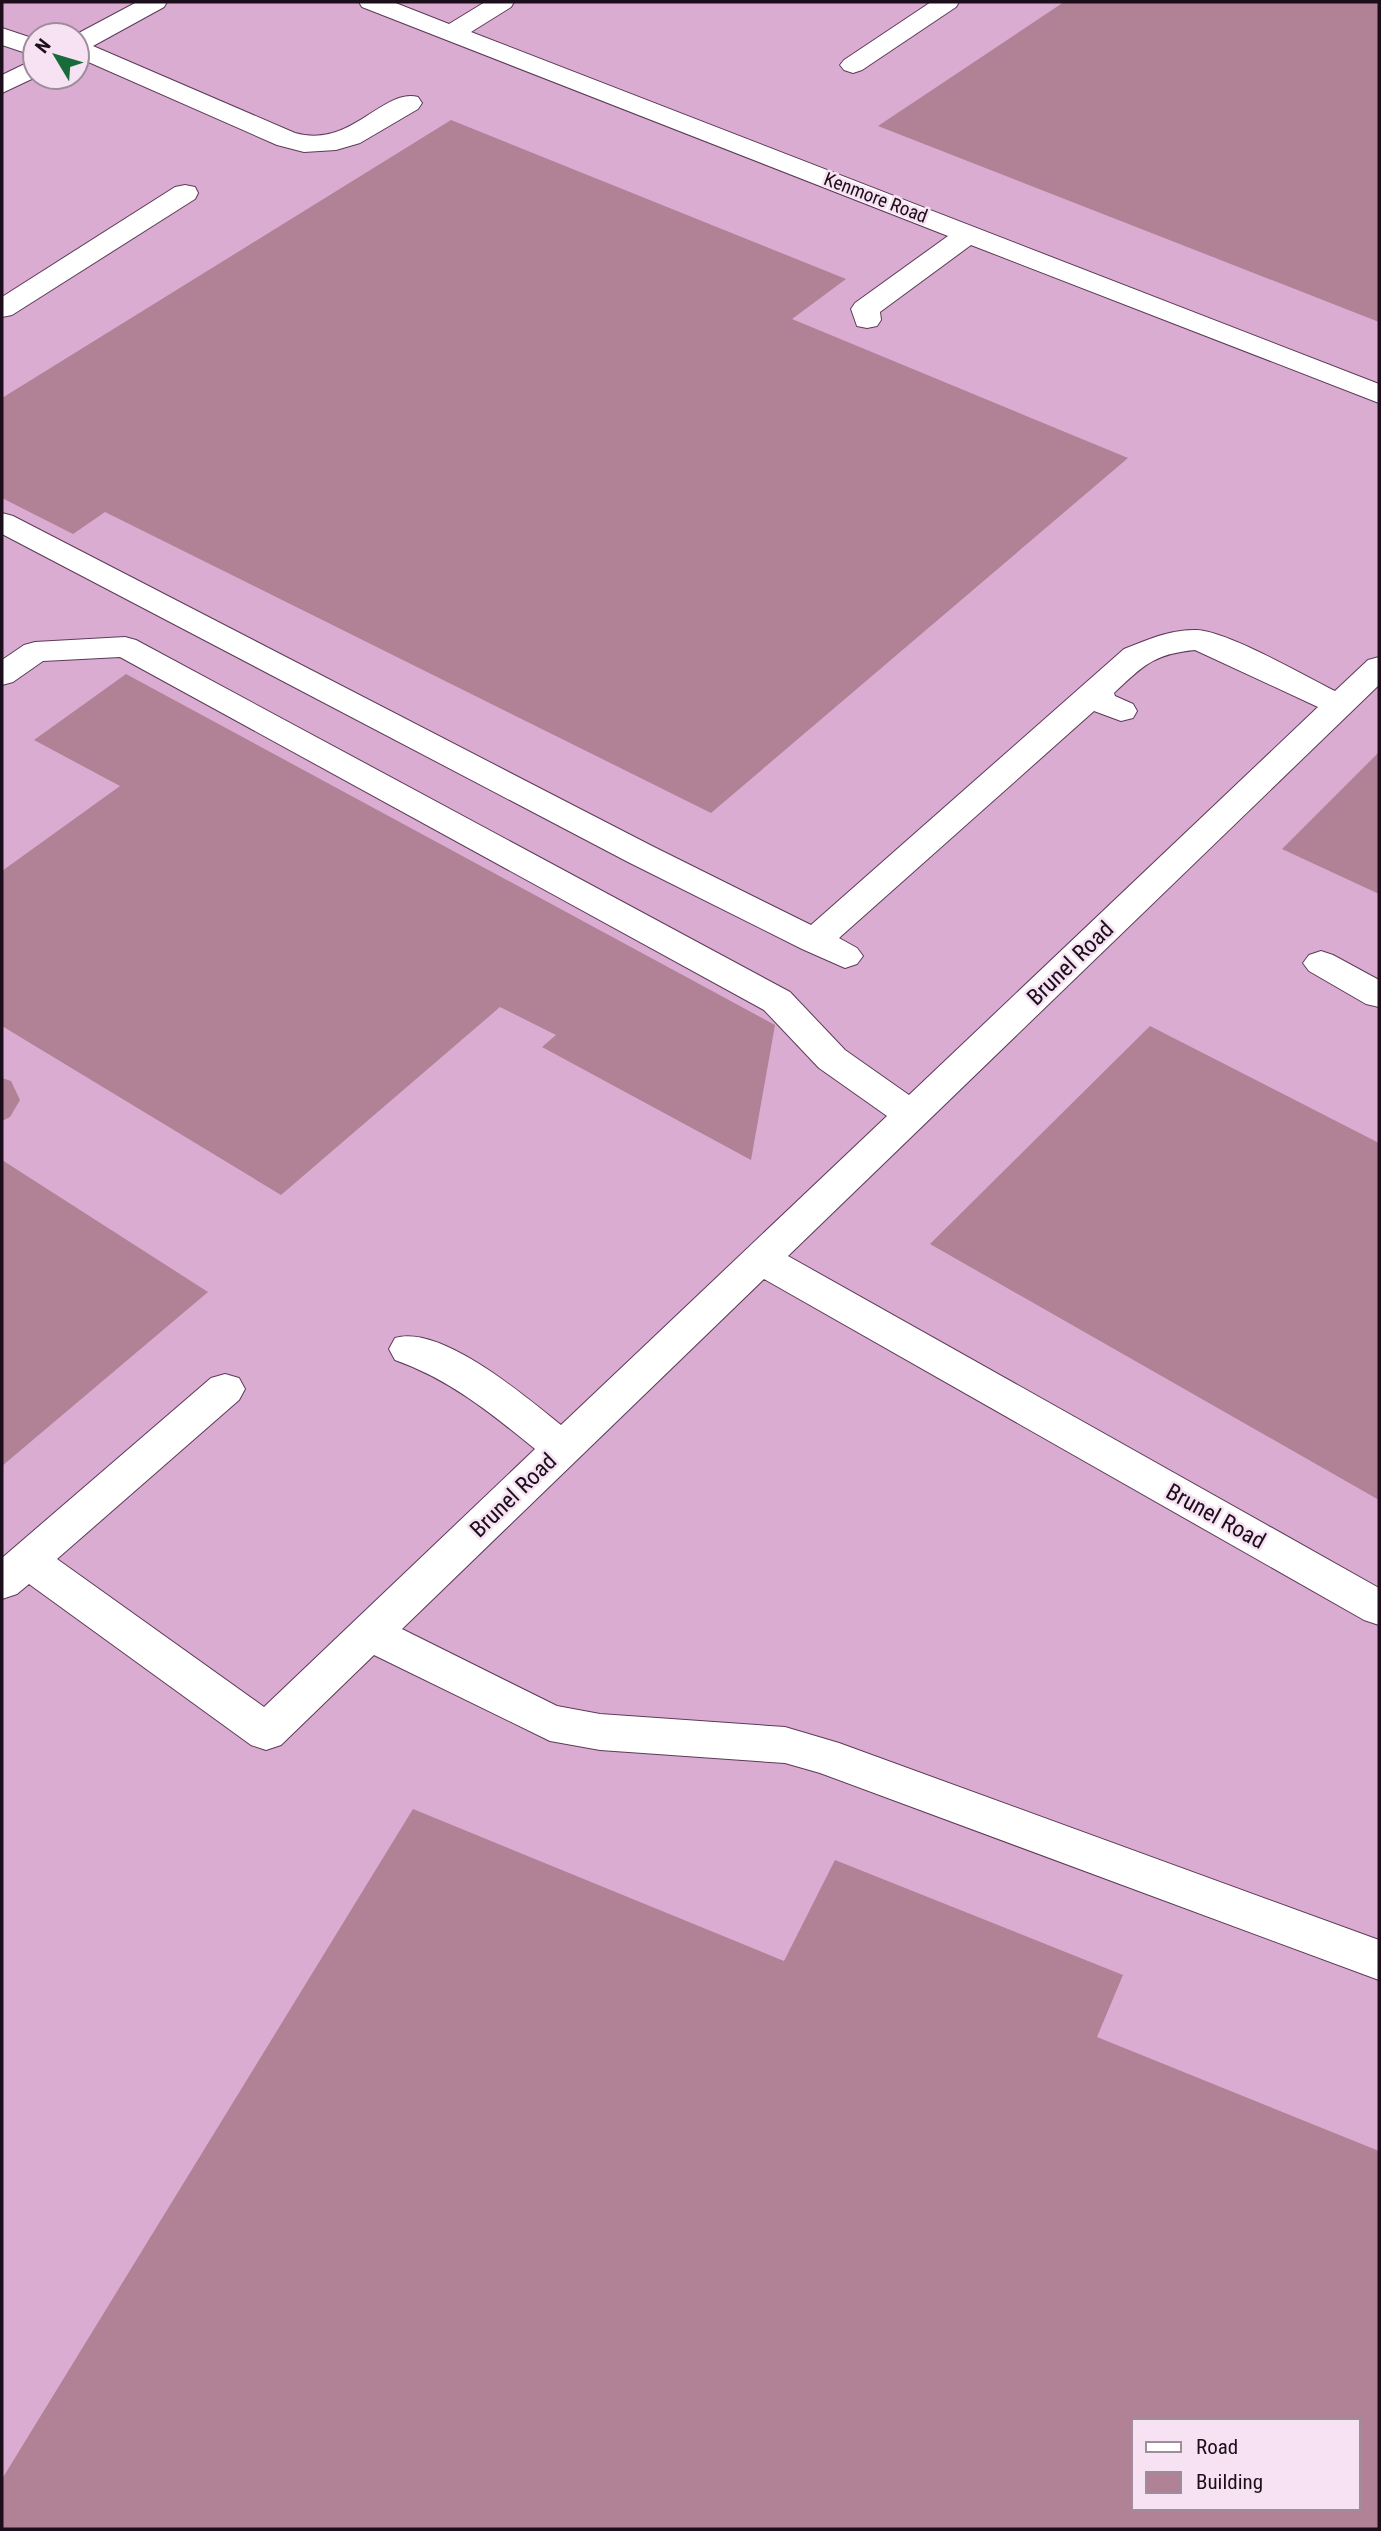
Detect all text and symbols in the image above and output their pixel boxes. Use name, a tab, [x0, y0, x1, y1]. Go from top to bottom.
north arrow	[21, 21, 91, 91]
text: N	[30, 34, 56, 58]
street label: Kenmore Road	[821, 167, 931, 228]
street label: Brunel Road	[1022, 916, 1119, 1011]
street label: Brunel Road	[465, 1448, 562, 1543]
street label: Brunel Road	[1161, 1478, 1270, 1555]
legend	[1132, 2419, 1360, 2510]
text: Road	[1196, 2435, 1238, 2459]
text: Building	[1196, 2470, 1263, 2494]

